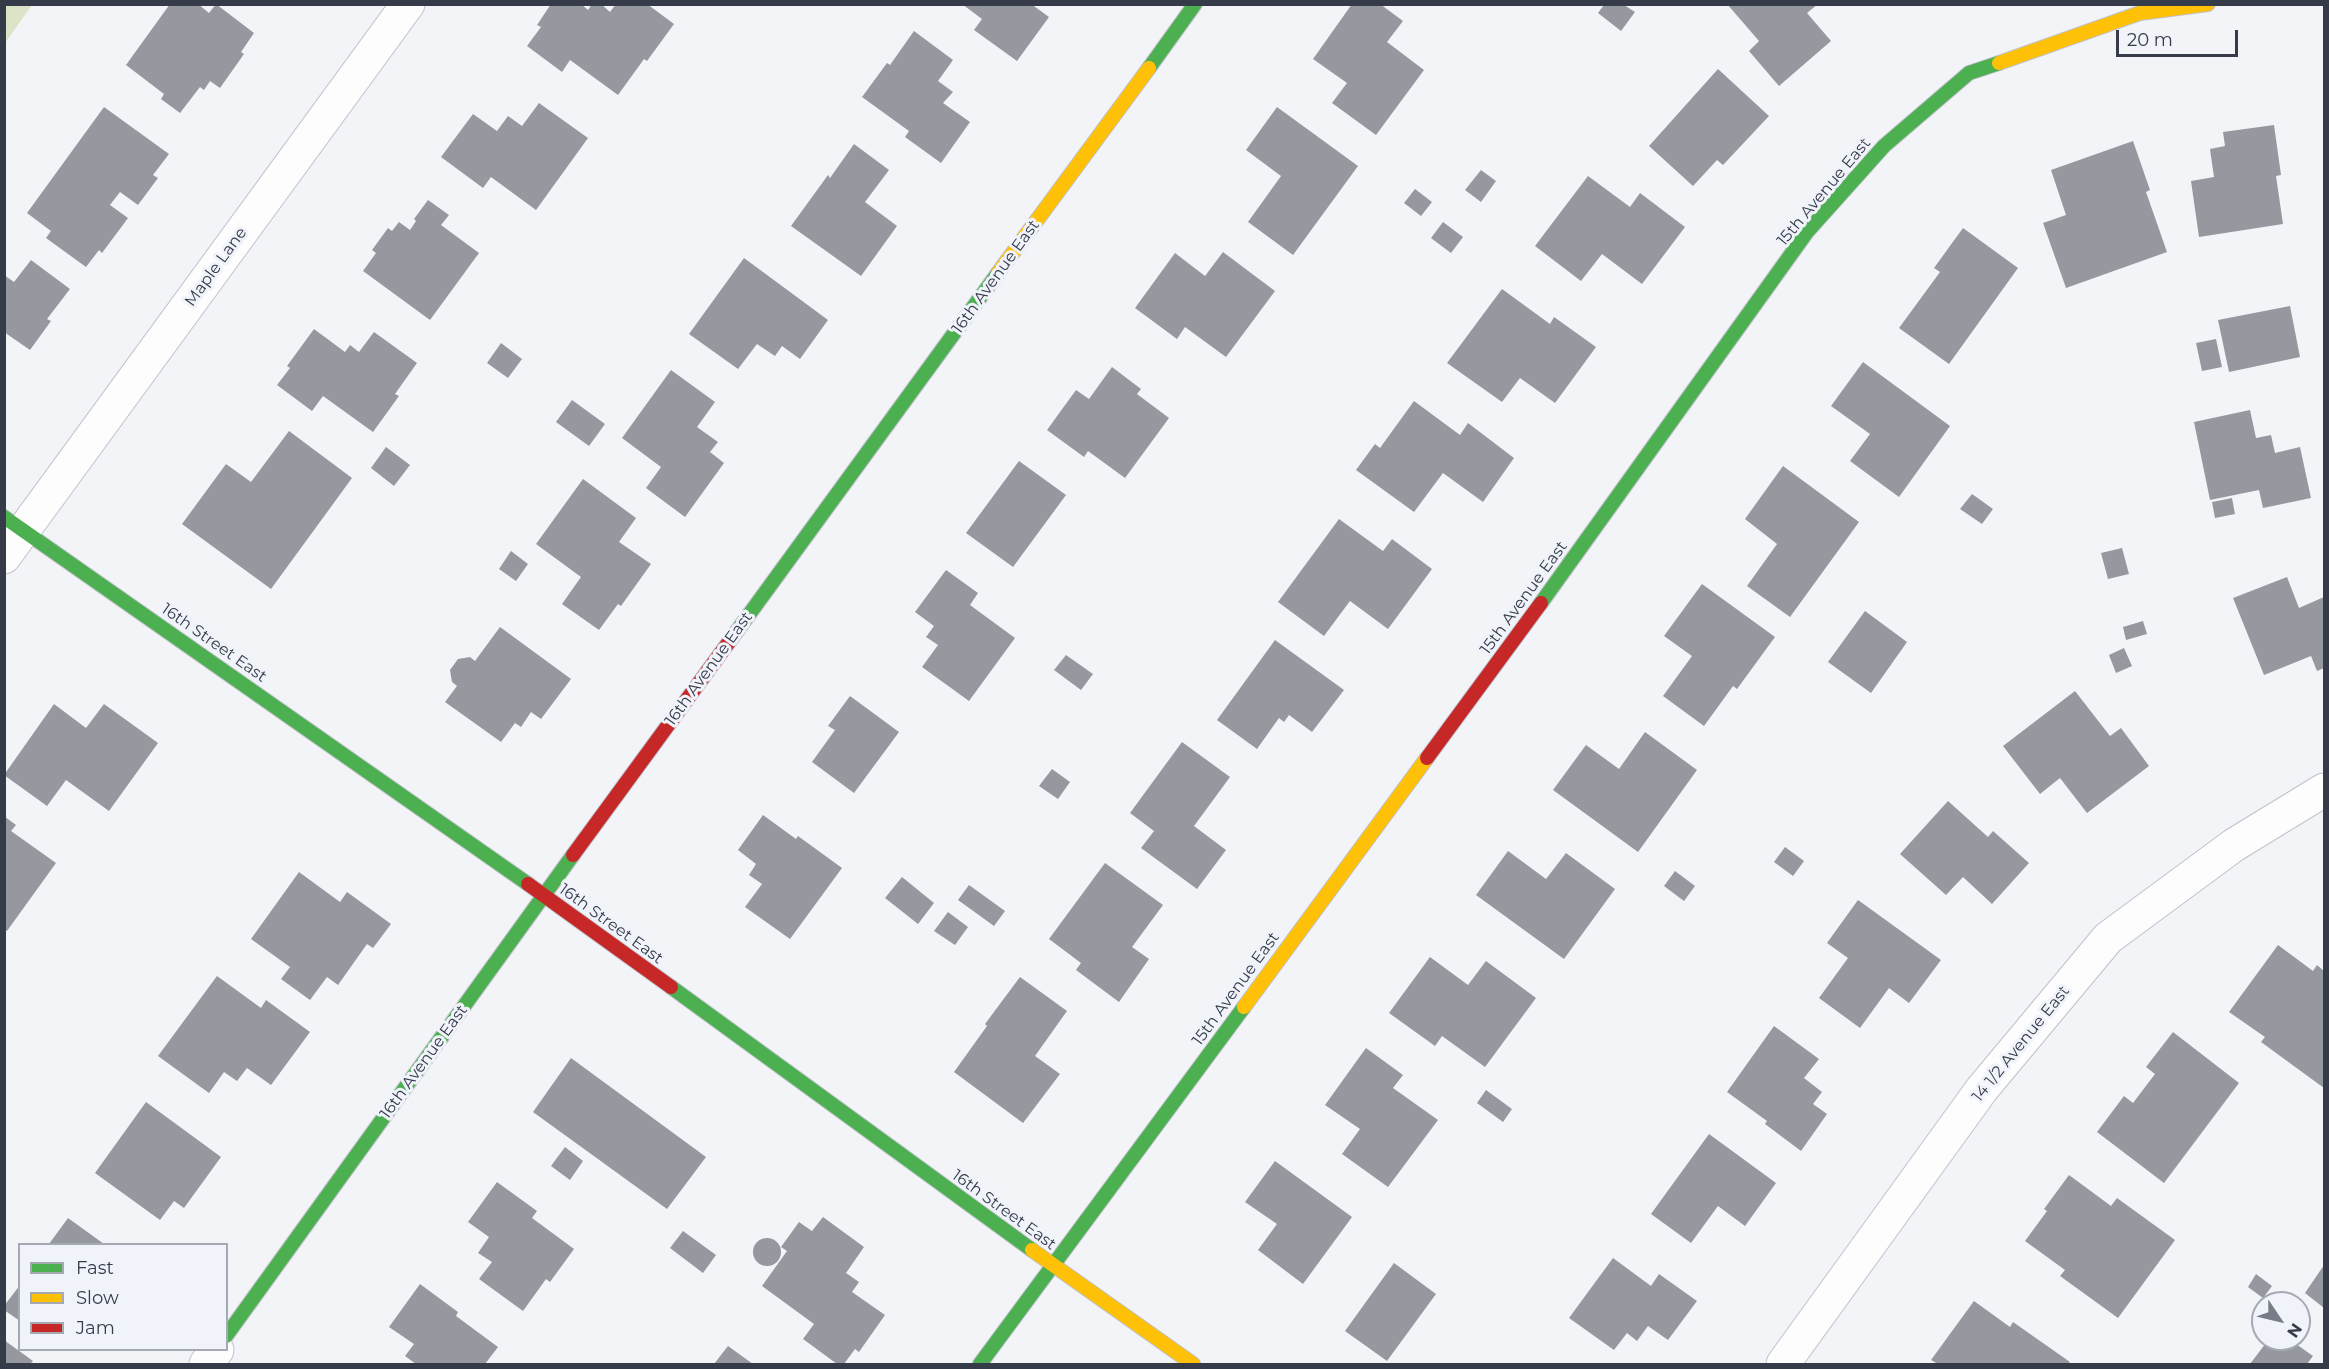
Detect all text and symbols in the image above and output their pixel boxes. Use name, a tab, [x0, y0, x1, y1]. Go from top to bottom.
scale bar	[2119, 18, 2240, 56]
text: 20 m	[2127, 29, 2173, 51]
street label: 15th Avenue East	[1773, 134, 1875, 250]
street label: 16th Avenue East	[948, 216, 1044, 338]
street label: Maple Lane	[181, 224, 251, 310]
street label: 15th Avenue East	[1476, 538, 1572, 658]
street label: 16th Street East	[158, 600, 270, 686]
street label: 16th Avenue East	[661, 608, 757, 730]
street label: 16th Street East	[555, 880, 667, 968]
street label: 15th Avenue East	[1188, 929, 1284, 1049]
street label: 14 1/2 Avenue East	[1968, 982, 2074, 1106]
street label: 16th Avenue East	[376, 1001, 472, 1123]
street label: 16th Street East	[948, 1166, 1060, 1254]
legend	[18, 1243, 228, 1351]
text: Fast	[76, 1257, 114, 1279]
text: Slow	[76, 1287, 119, 1309]
north arrow	[2251, 1291, 2311, 1351]
text: Jam	[76, 1317, 115, 1339]
text: N	[2283, 1320, 2306, 1341]

